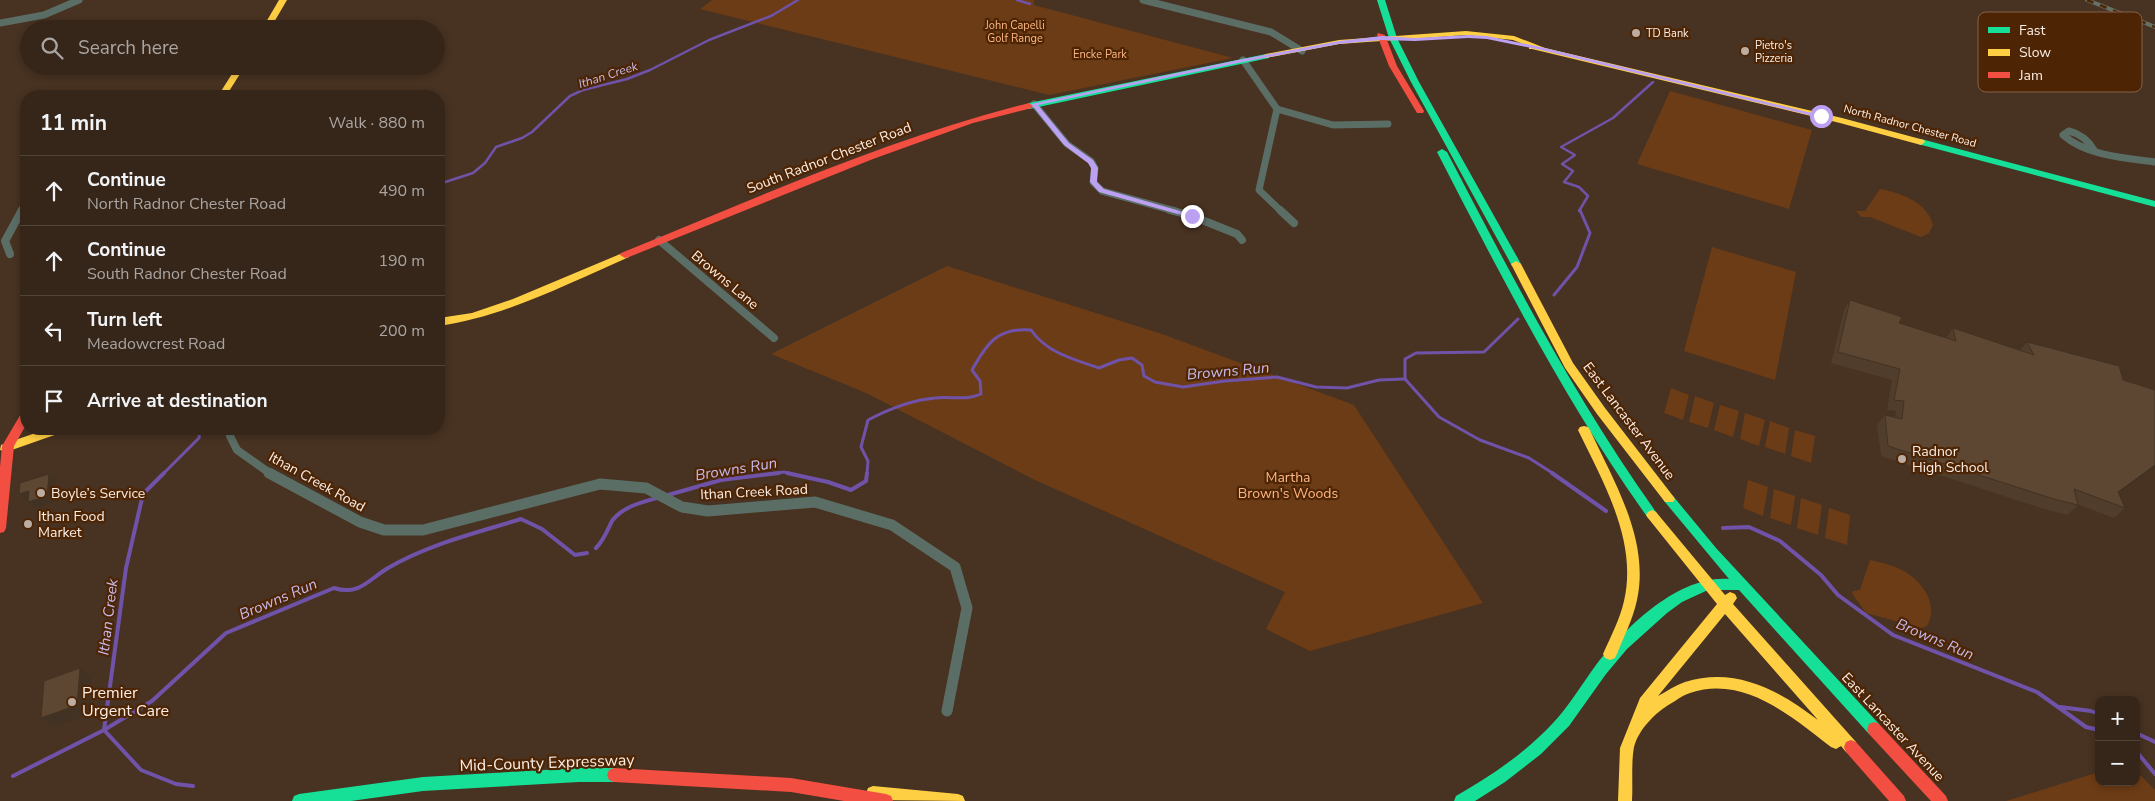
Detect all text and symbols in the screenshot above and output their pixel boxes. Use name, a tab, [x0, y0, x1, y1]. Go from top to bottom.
legend	[1978, 12, 2142, 92]
park label: John Capelli Golf Range	[984, 18, 1045, 46]
search box	[20, 20, 445, 75]
text: Fast	[2019, 21, 2045, 40]
place label: TD Bank	[1646, 26, 1689, 41]
marker: TD Bank	[1630, 27, 1642, 39]
icon: search	[38, 34, 66, 62]
text: Search here	[78, 35, 179, 61]
place label: Pietro's Pizzeria	[1755, 38, 1793, 66]
text: Slow	[2019, 43, 2051, 62]
marker: Pietro's Pizzeria	[1739, 45, 1751, 57]
park label: Encke Park	[1073, 47, 1127, 62]
water label: Ithan Creek	[576, 58, 641, 92]
text: Jam	[2018, 66, 2043, 85]
street label: North Radnor Chester Road	[1842, 101, 1978, 151]
route start	[1810, 105, 1833, 128]
text: 11 min	[40, 109, 107, 137]
text: Walk · 880 m	[329, 112, 425, 134]
street label: South Radnor Chester Road	[744, 118, 914, 198]
text: Continue	[87, 167, 166, 193]
icon: ahead	[40, 177, 68, 205]
text: 490 m	[378, 180, 425, 202]
text: North Radnor Chester Road	[87, 193, 286, 215]
route end	[1181, 205, 1204, 228]
text: Continue	[87, 237, 166, 263]
street label: Browns Lane	[687, 246, 763, 314]
icon: ahead	[40, 247, 68, 275]
text: 190 m	[378, 250, 425, 272]
text: South Radnor Chester Road	[87, 263, 287, 285]
text: Turn left	[87, 307, 162, 333]
icon: left	[40, 317, 68, 345]
text: 200 m	[378, 320, 425, 342]
text: Meadowcrest Road	[87, 333, 225, 355]
water label: Browns Run	[1186, 357, 1270, 385]
street label: East Lancaster Avenue	[1578, 358, 1680, 484]
icon: arrive	[40, 387, 68, 415]
text: Arrive at destination	[87, 388, 268, 414]
place label: Radnor High School	[1912, 442, 1989, 477]
street label: Ithan Creek Road	[265, 448, 369, 516]
water label: Browns Run	[694, 453, 778, 485]
marker: Radnor High School	[1896, 453, 1908, 465]
park label: Martha Brown's Woods	[1238, 468, 1338, 503]
street label: Ithan Creek Road	[700, 480, 808, 504]
place label: Boyle’s Service	[51, 484, 145, 503]
marker: Boyle’s Service	[35, 487, 47, 499]
place label: Ithan Food Market	[38, 507, 105, 542]
marker: Ithan Food Market	[22, 518, 34, 530]
water label: Browns Run	[236, 574, 320, 624]
water label: Ithan Creek	[93, 577, 123, 656]
water label: Browns Run	[1893, 614, 1977, 664]
street label: East Lancaster Avenue	[1837, 668, 1949, 786]
place label: Premier Urgent Care	[82, 682, 169, 722]
marker: Premier Urgent Care	[66, 696, 78, 708]
map controls	[2095, 696, 2140, 786]
button: +	[2095, 696, 2140, 741]
button: −	[2095, 741, 2140, 786]
street label: Mid-County Expressway	[459, 749, 636, 777]

